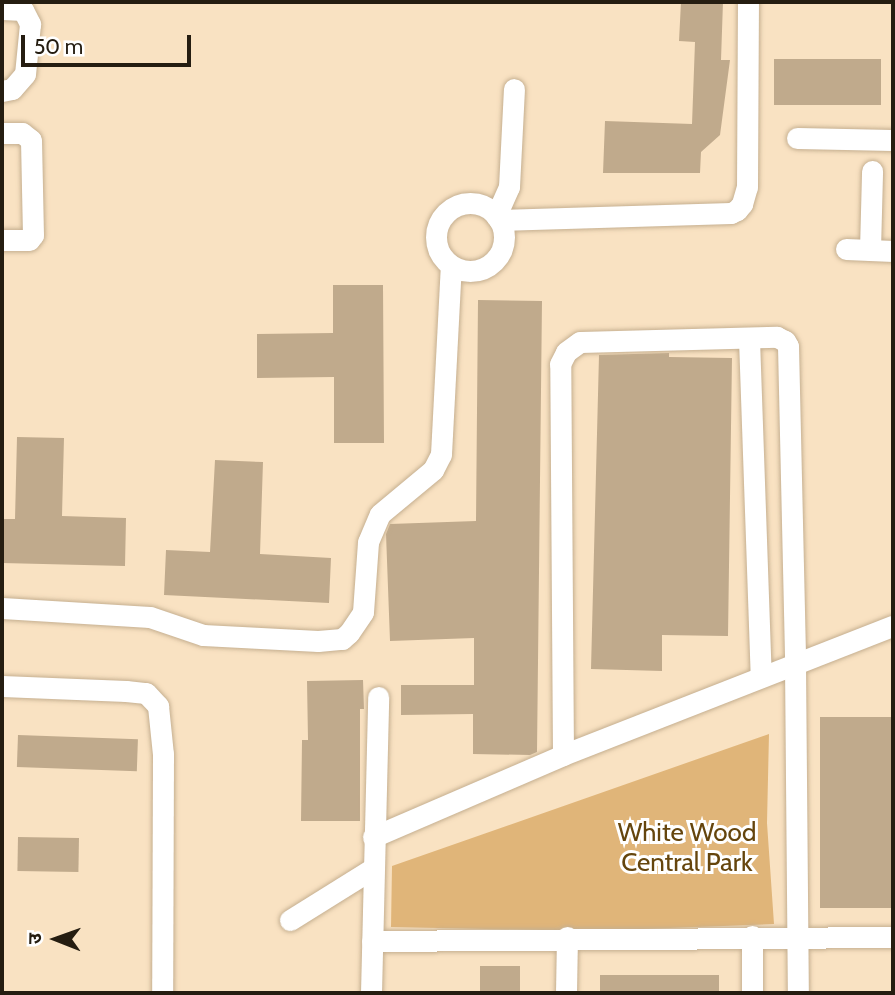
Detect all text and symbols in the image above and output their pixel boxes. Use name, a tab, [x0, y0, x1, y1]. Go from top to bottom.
scale bar	[24, 21, 194, 65]
text: 50 m	[34, 34, 83, 59]
park label: White Wood Central Park	[618, 817, 756, 878]
north arrow	[21, 904, 91, 974]
text: उ	[23, 933, 46, 944]

